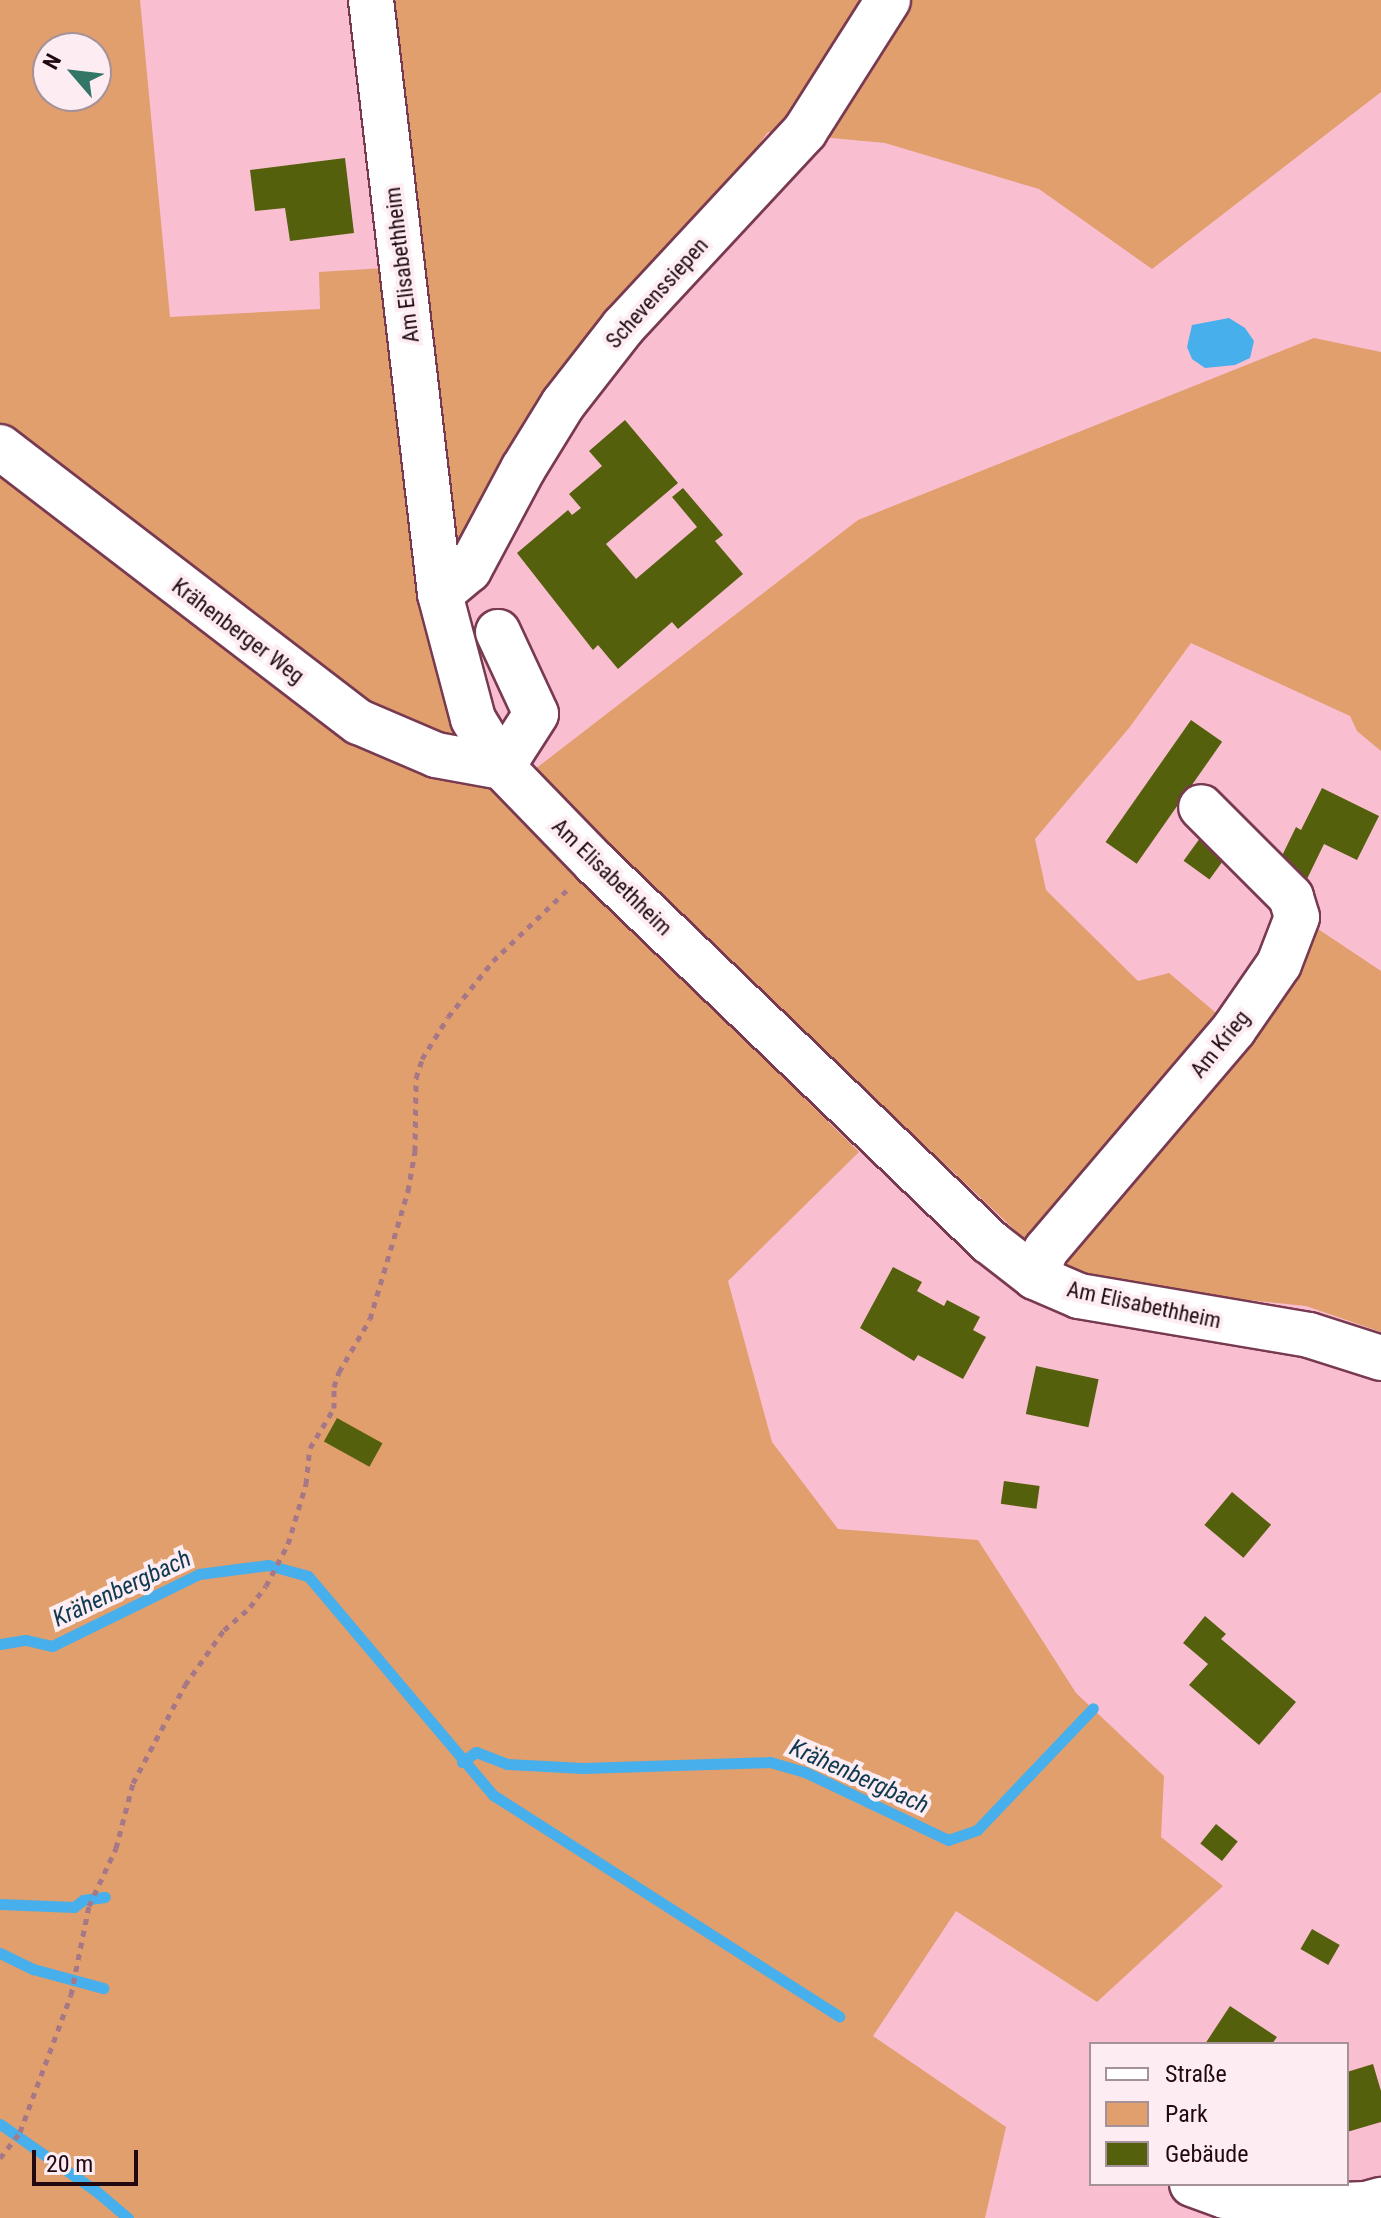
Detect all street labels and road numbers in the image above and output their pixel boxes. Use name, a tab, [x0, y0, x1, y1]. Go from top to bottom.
street label: Am Elisabethheim	[379, 186, 425, 344]
street label: Schevenssiepen	[600, 232, 714, 354]
street label: Krähenberger Weg	[167, 573, 309, 689]
street label: Am Elisabethheim	[546, 813, 678, 941]
street label: Am Krieg	[1185, 1005, 1255, 1083]
street label: Am Elisabethheim	[1065, 1276, 1223, 1334]

